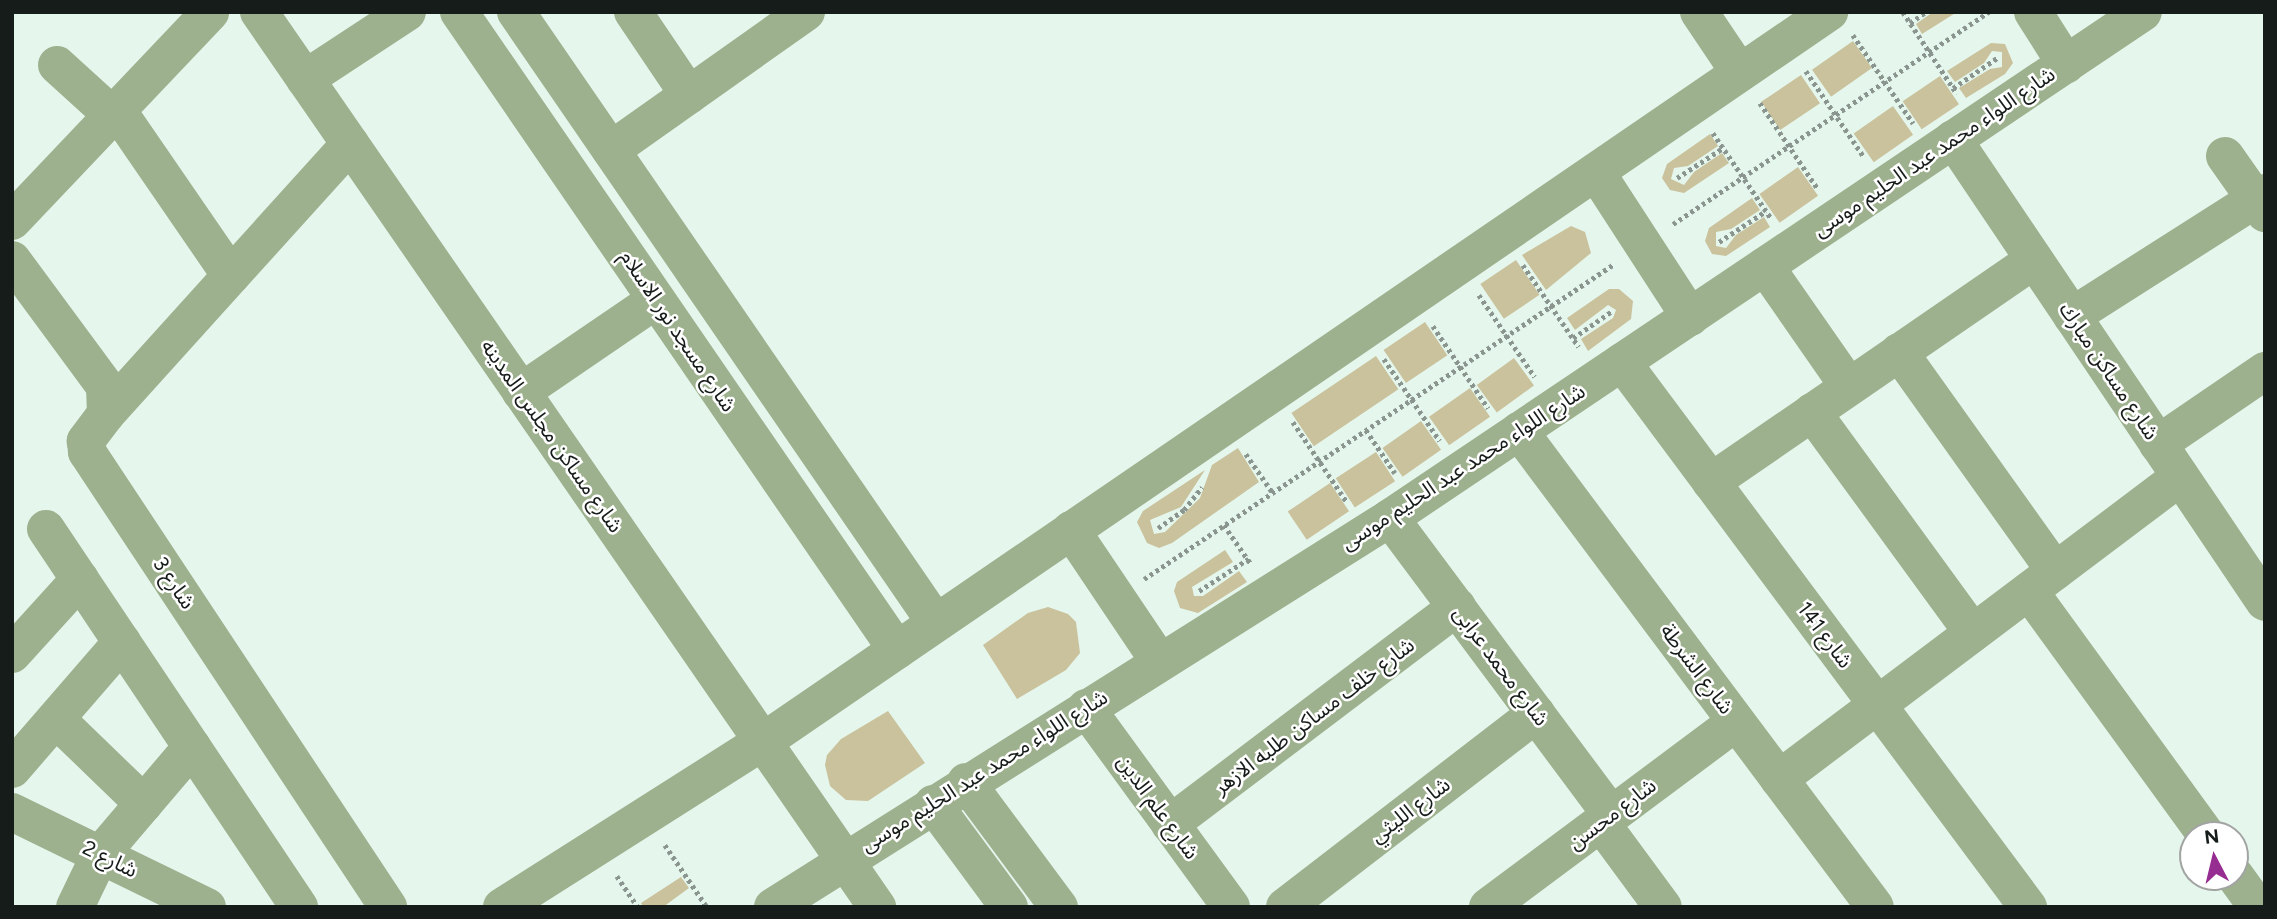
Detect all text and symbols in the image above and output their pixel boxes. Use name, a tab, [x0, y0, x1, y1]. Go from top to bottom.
street label: شارع اللواء محمد عبد الحليم موسى	[1808, 61, 2060, 243]
street label: شارع مسجد نور الاسلام	[615, 245, 741, 417]
street label: شارع مساكن مبارك	[2054, 298, 2164, 444]
street label: شارع مساكن مجلس المدينه	[476, 334, 628, 538]
street label: شارع اللواء محمد عبد الحليم موسى	[1336, 378, 1590, 556]
street label: شارع 3	[147, 552, 201, 614]
street label: شارع 141	[1792, 597, 1858, 673]
street label: شارع محمد عرابى	[1448, 601, 1554, 731]
street label: شارع الشرطة	[1655, 619, 1739, 719]
street label: شارع خلف مساكن طلبه الازهر	[1209, 632, 1419, 800]
street label: شارع اللواء محمد عبد الحليم موسى	[856, 684, 1112, 858]
street label: شارع علم الدين	[1112, 750, 1204, 864]
street label: شارع الليثي	[1365, 772, 1455, 848]
street label: شارع محسن	[1563, 773, 1661, 855]
north arrow	[2179, 821, 2249, 891]
text: N	[2203, 824, 2220, 849]
street label: شارع 2	[78, 835, 142, 883]

